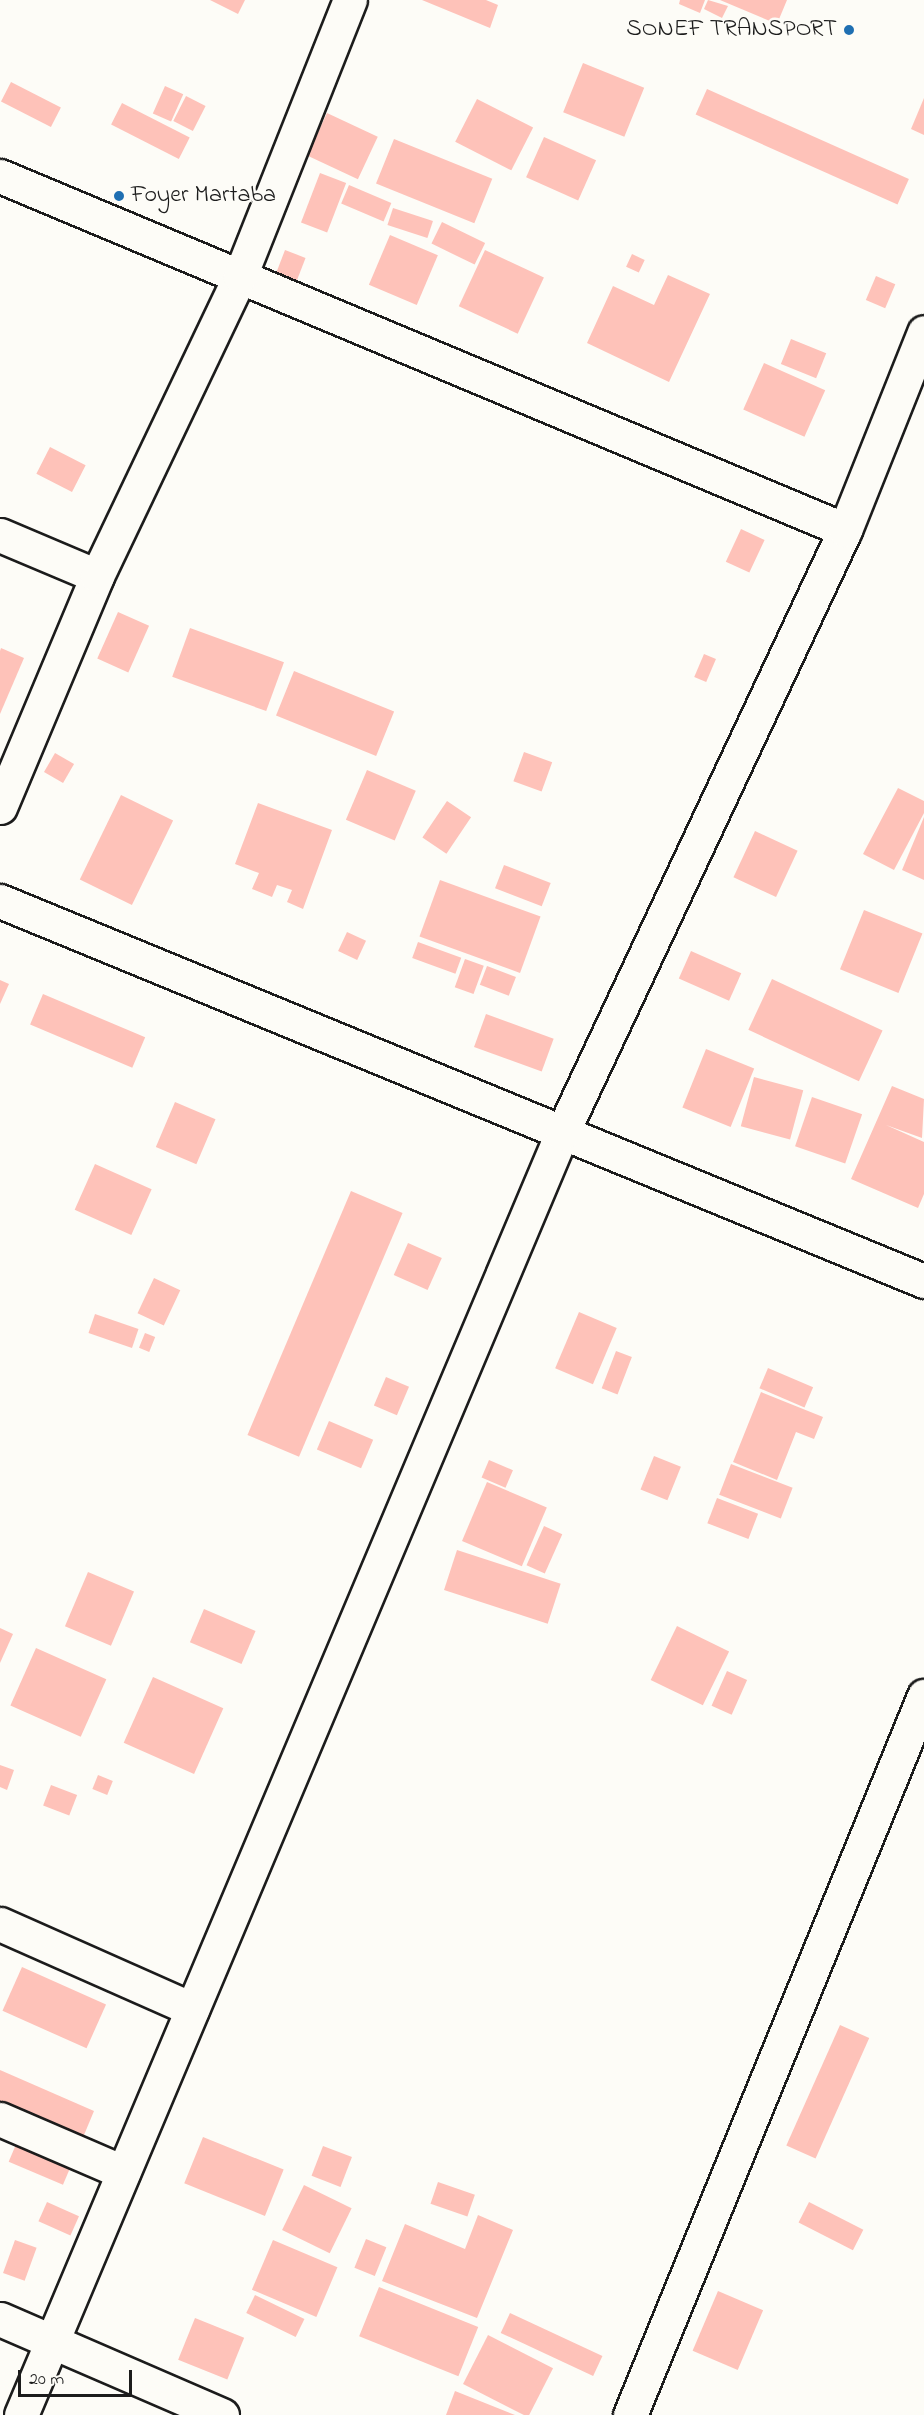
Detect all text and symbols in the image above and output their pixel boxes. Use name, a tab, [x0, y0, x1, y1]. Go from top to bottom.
place label: SONEF TRANSPORT	[626, 16, 837, 44]
marker: SONEF TRANSPORT	[842, 23, 856, 37]
place label: Foyer Martaba	[131, 182, 276, 210]
marker: Foyer Martaba	[112, 189, 126, 203]
scale bar	[21, 2358, 135, 2396]
text: 20 m	[29, 2367, 64, 2393]

